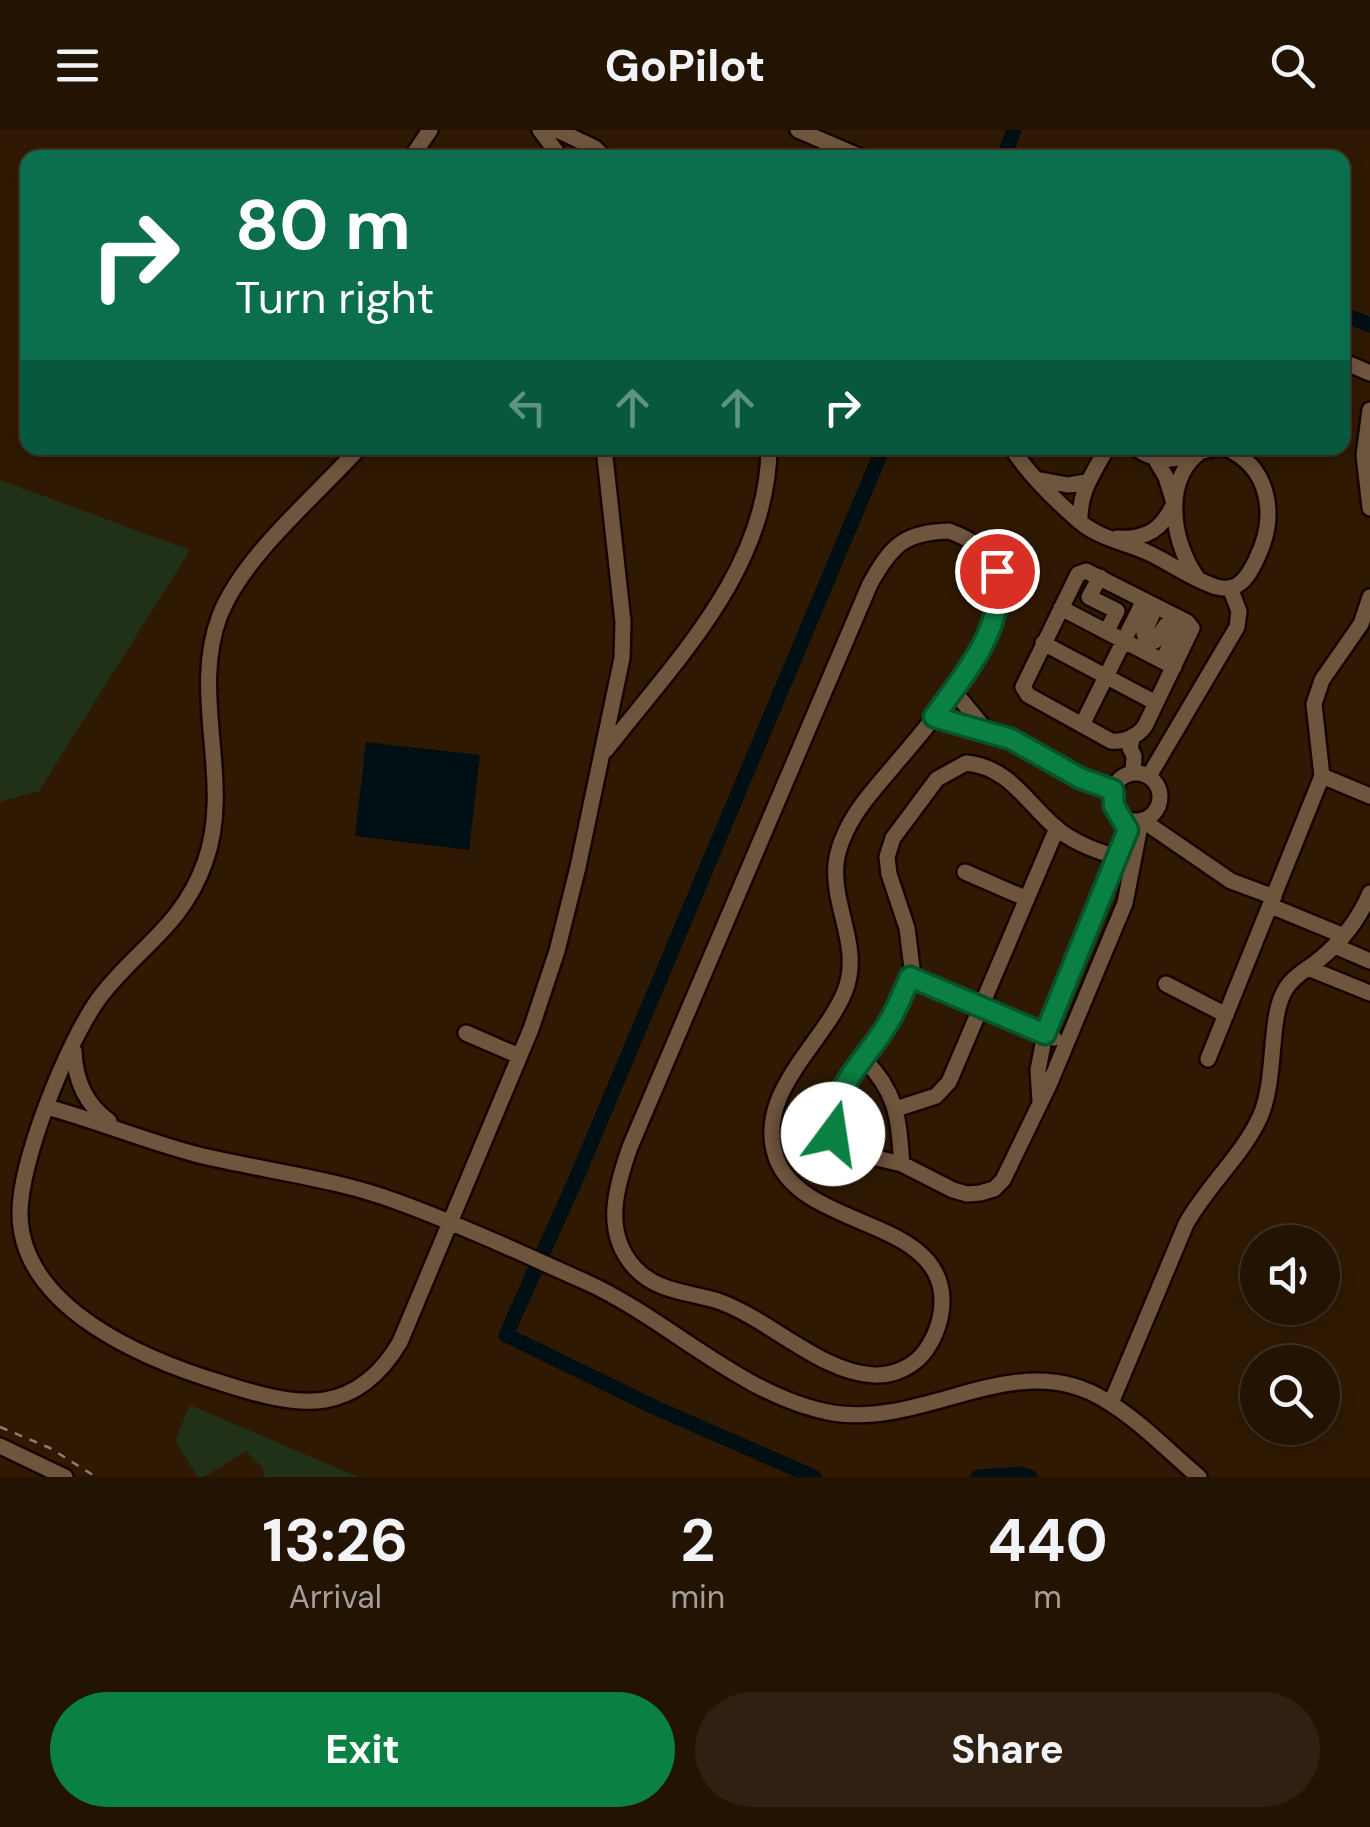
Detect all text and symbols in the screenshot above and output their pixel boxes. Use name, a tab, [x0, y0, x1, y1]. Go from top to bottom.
text: GoPilot	[605, 36, 765, 95]
icon: menu	[50, 38, 105, 93]
icon: search	[1265, 38, 1320, 93]
text: 80 m	[235, 180, 411, 271]
icon: right	[70, 190, 200, 320]
text: Turn right	[235, 268, 434, 327]
icon: left	[500, 380, 555, 435]
icon: ahead	[605, 380, 660, 435]
icon: ahead	[710, 380, 765, 435]
icon: right	[815, 380, 870, 435]
pin	[955, 529, 1040, 614]
icon: arrive	[970, 544, 1025, 599]
position arrow	[781, 1082, 885, 1186]
map controls	[1240, 1225, 1340, 1445]
button: sound	[1240, 1225, 1340, 1325]
button: search	[1240, 1345, 1340, 1445]
text: 13:26	[262, 1501, 408, 1580]
text: 2	[681, 1501, 715, 1580]
text: 440	[987, 1501, 1108, 1580]
text: Arrival	[289, 1576, 382, 1618]
text: min	[671, 1576, 725, 1618]
text: m	[1033, 1576, 1062, 1618]
button: Exit	[50, 1692, 675, 1807]
button: Share	[695, 1692, 1320, 1807]

